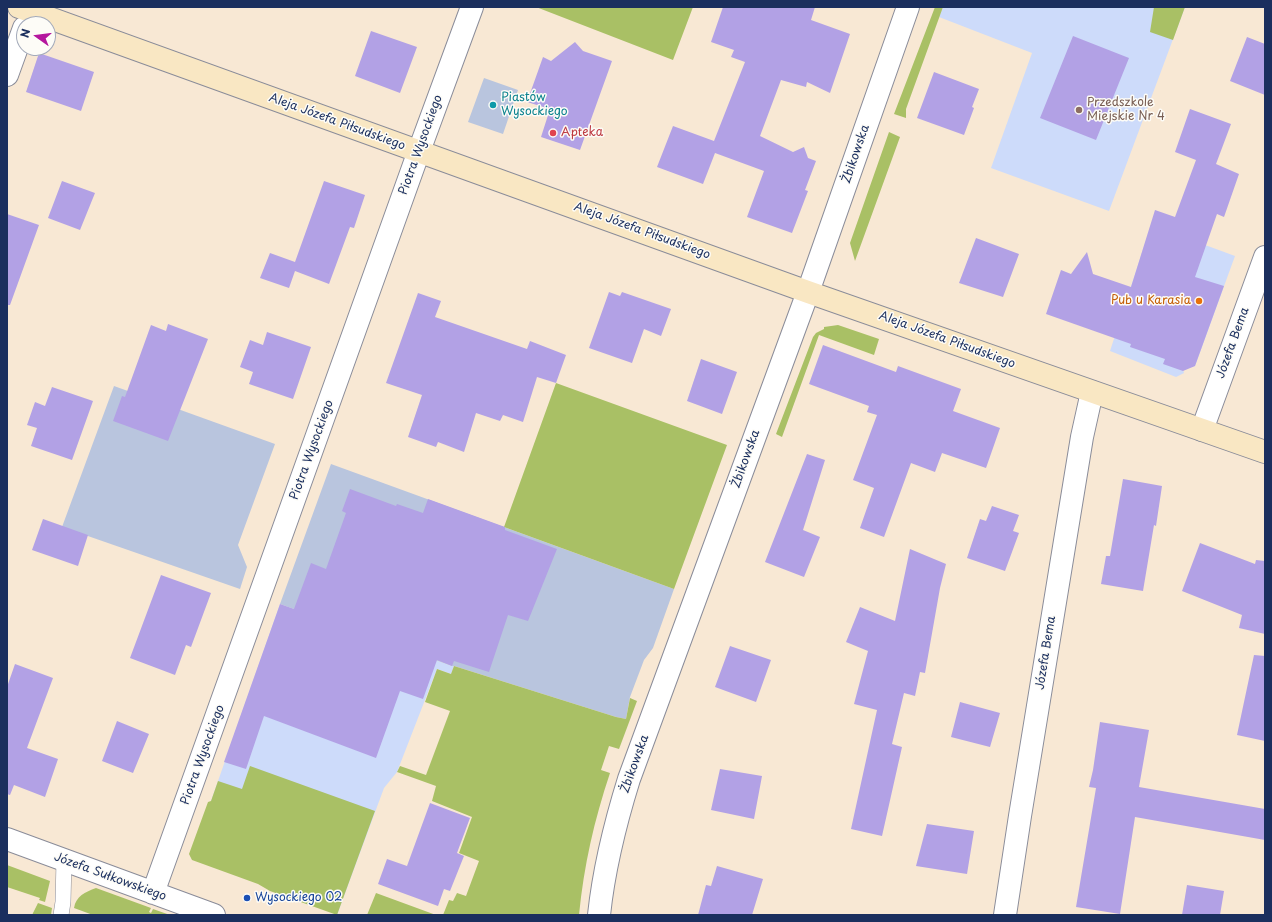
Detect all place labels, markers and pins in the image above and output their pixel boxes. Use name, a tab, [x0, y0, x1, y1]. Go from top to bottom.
place label: Piastów Wysockiego	[501, 91, 568, 119]
place label: Przedszkole Miejskie Nr 4	[1087, 96, 1165, 124]
marker: Piastów Wysockiego	[488, 100, 498, 110]
marker: Przedszkole Miejskie Nr 4	[1074, 105, 1084, 115]
place label: Apteka	[561, 126, 603, 140]
marker: Apteka	[548, 128, 558, 138]
place label: Pub u Karasia	[1111, 294, 1191, 308]
marker: Pub u Karasia	[1194, 296, 1204, 306]
place label: Wysockiego 02	[255, 891, 342, 905]
marker: Wysockiego 02	[242, 893, 252, 903]

